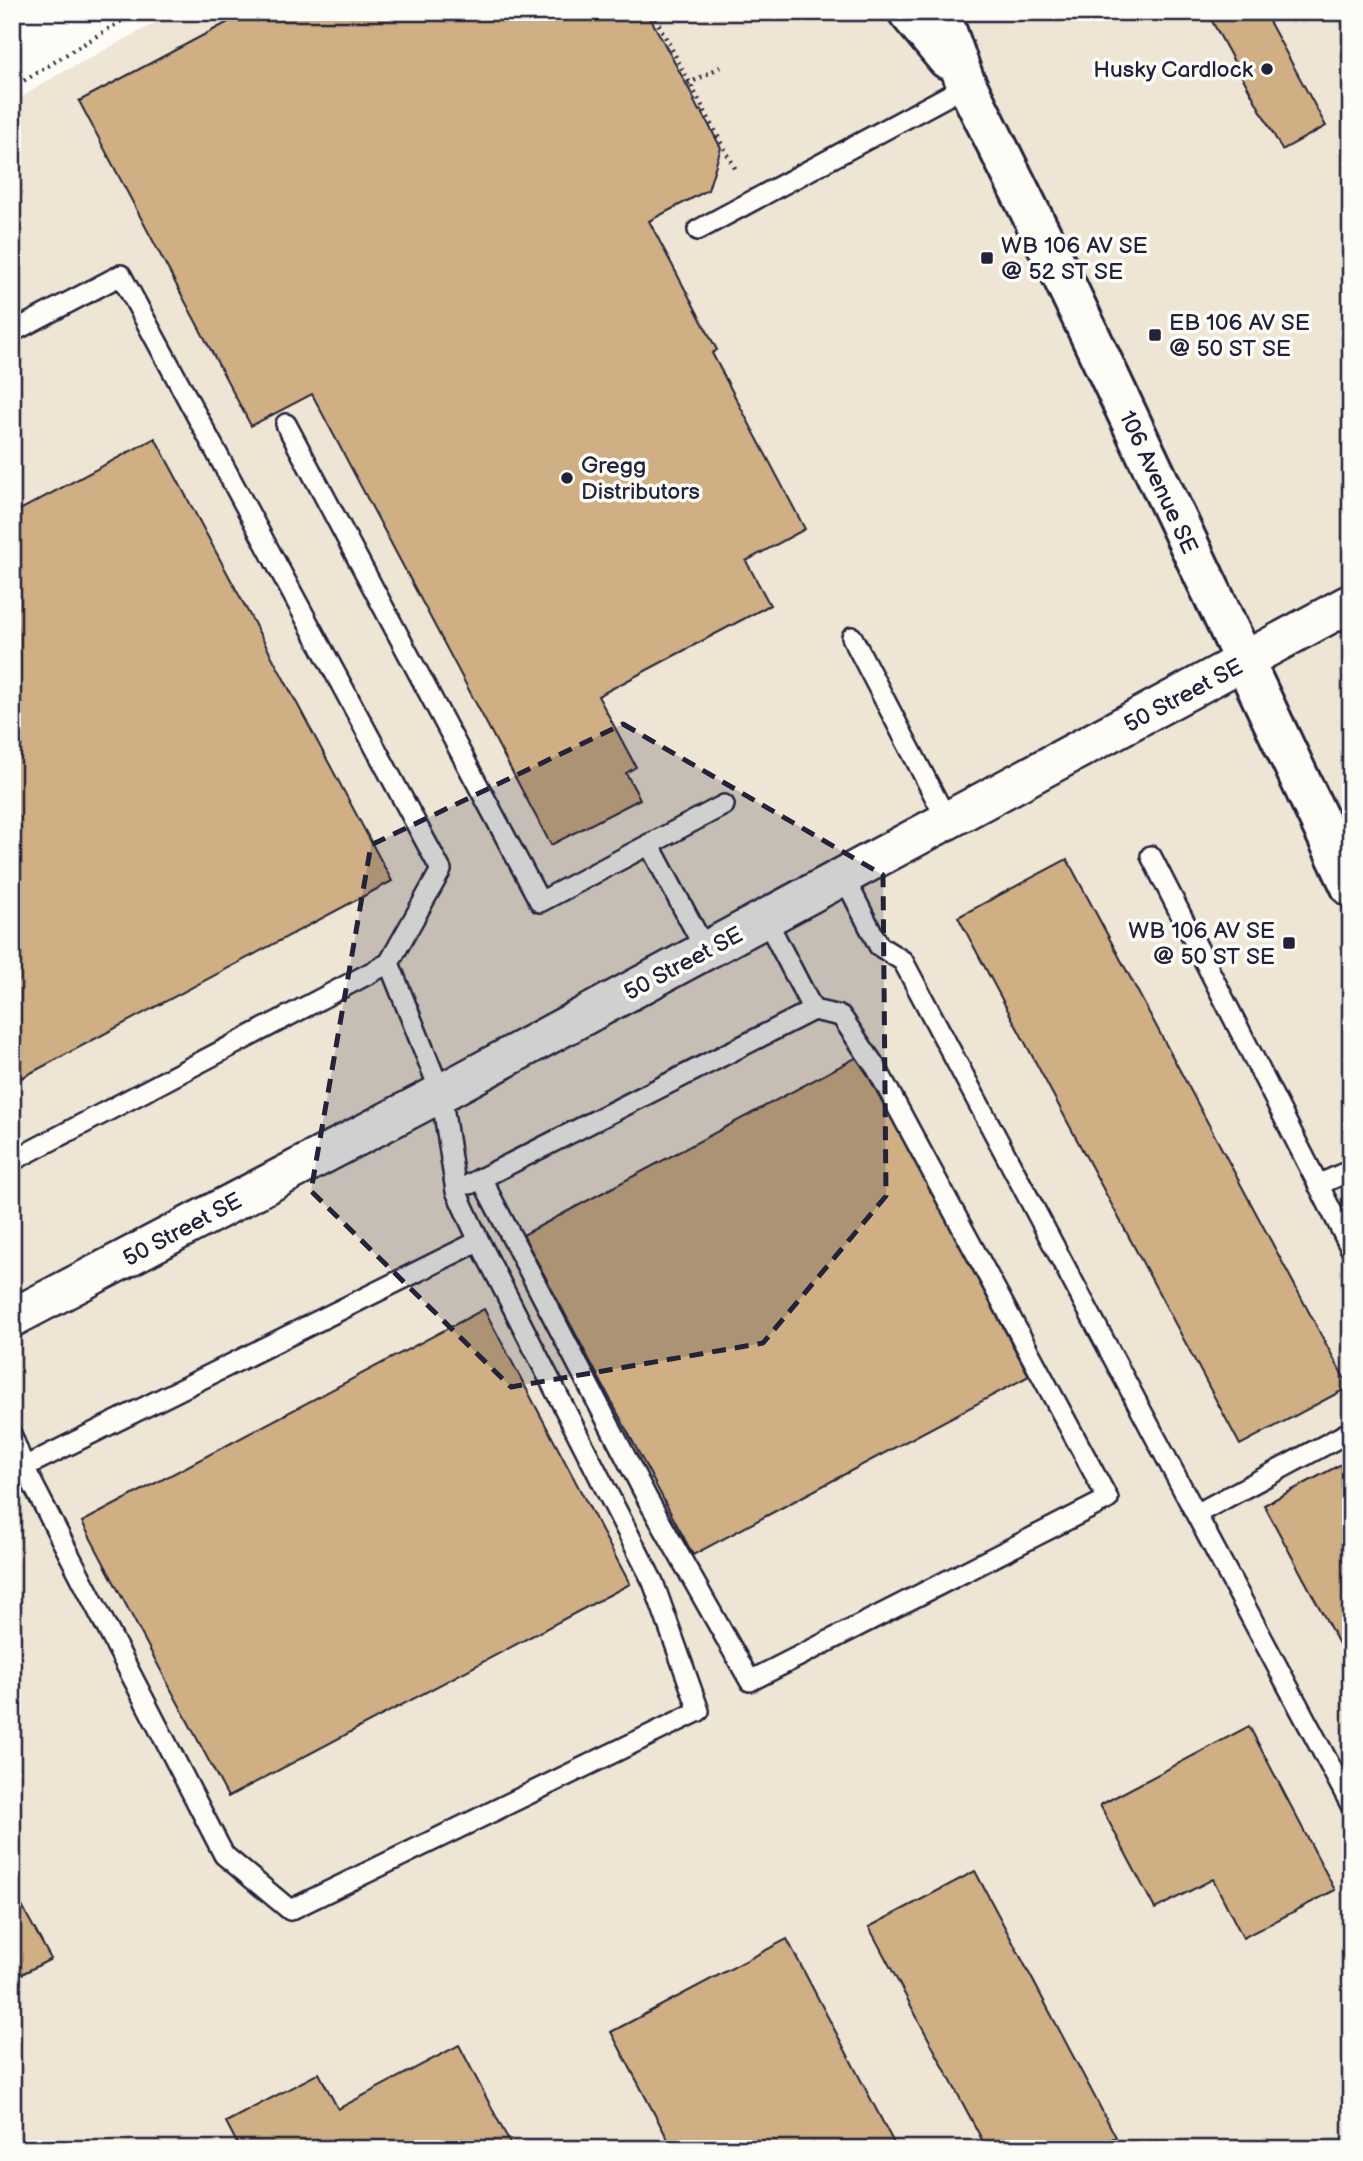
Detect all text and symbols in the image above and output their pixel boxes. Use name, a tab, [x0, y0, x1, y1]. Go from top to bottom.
place label: Husky Cardlock	[1093, 56, 1254, 84]
marker: Husky Cardlock	[1259, 61, 1275, 77]
place label: WB 106 AV SE @ 52 ST SE	[1001, 232, 1148, 286]
marker: WB 106 AV SE @ 52 ST SE	[979, 250, 995, 266]
place label: EB 106 AV SE @ 50 ST SE	[1169, 309, 1310, 363]
marker: EB 106 AV SE @ 50 ST SE	[1147, 327, 1163, 343]
street label: 106 Avenue SE	[1113, 406, 1203, 558]
place label: Gregg Distributors	[581, 452, 700, 506]
marker: Gregg Distributors	[559, 470, 575, 486]
street label: 50 Street SE	[1119, 653, 1248, 739]
place label: WB 106 AV SE @ 50 ST SE	[1128, 917, 1275, 971]
street label: 50 Street SE	[619, 921, 748, 1007]
marker: WB 106 AV SE @ 50 ST SE	[1281, 935, 1297, 951]
street label: 50 Street SE	[118, 1187, 247, 1273]

